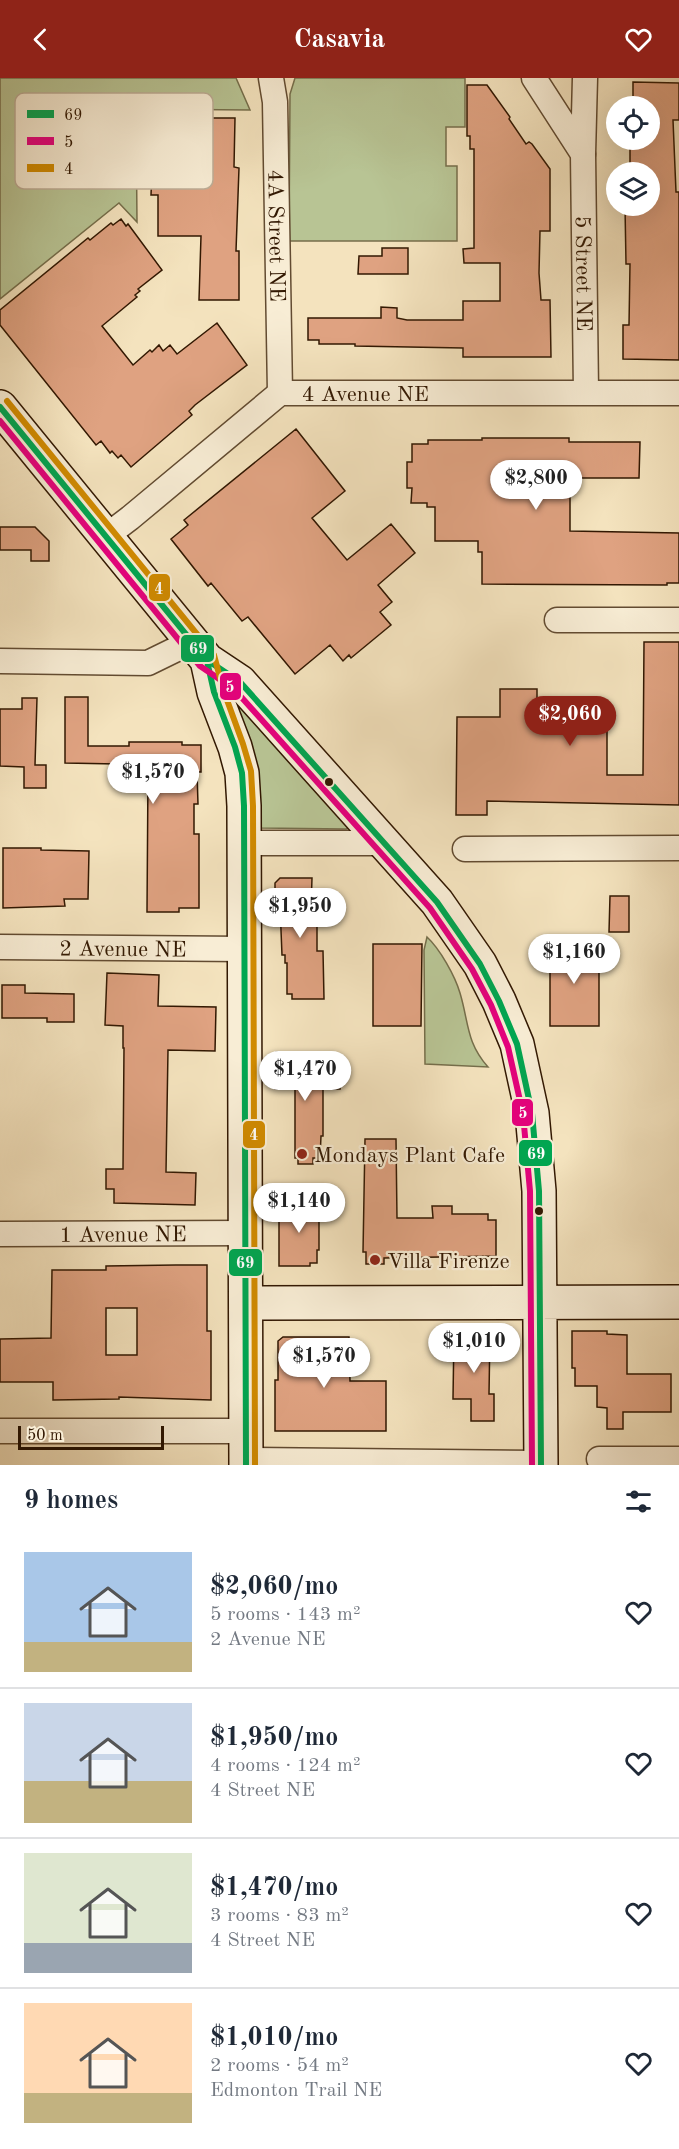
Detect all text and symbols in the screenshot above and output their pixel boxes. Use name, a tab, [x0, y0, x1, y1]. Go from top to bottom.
icon: back	[24, 23, 57, 56]
icon: heart	[622, 23, 655, 56]
text: Casavia	[294, 26, 385, 53]
legend	[15, 93, 213, 189]
map controls	[606, 96, 660, 216]
button: locate	[606, 96, 660, 150]
text: 69	[64, 108, 83, 124]
text: 5	[64, 135, 73, 151]
text: 4	[64, 162, 73, 178]
button: layers	[606, 162, 660, 216]
street label: 4A Street NE	[263, 169, 287, 302]
street label: 5 Street NE	[571, 216, 594, 332]
street label: 4 Avenue NE	[302, 384, 429, 406]
pin: $2,800	[487, 460, 585, 511]
text: $2,800	[504, 469, 568, 489]
line badge: 4	[148, 573, 171, 602]
text: 4	[154, 582, 164, 598]
line badge: 69	[180, 634, 215, 663]
text: 69	[189, 642, 207, 658]
line badge: 5	[219, 672, 242, 701]
text: 5	[225, 680, 235, 696]
pin: $2,060	[521, 696, 619, 747]
text: $2,060	[538, 705, 602, 725]
pin: $1,570	[104, 754, 202, 805]
text: $1,570	[121, 763, 185, 783]
unlabelled marker	[323, 776, 335, 788]
pin: $1,950	[251, 888, 349, 939]
text: $1,950	[268, 897, 332, 917]
pin: $1,160	[525, 934, 623, 985]
street label: 2 Avenue NE	[59, 938, 187, 962]
text: $1,160	[542, 943, 606, 963]
pin: $1,470	[256, 1051, 354, 1102]
text: $1,470	[273, 1060, 337, 1080]
line badge: 5	[511, 1098, 534, 1127]
text: 5	[518, 1106, 528, 1122]
line badge: 4	[242, 1120, 266, 1149]
text: 4	[249, 1128, 259, 1144]
line badge: 69	[518, 1139, 553, 1167]
place label: Mondays Plant Cafe	[314, 1145, 505, 1167]
marker: Mondays Plant Cafe	[295, 1147, 309, 1161]
text: 69	[527, 1147, 545, 1163]
pin: $1,140	[250, 1183, 348, 1234]
text: $1,140	[267, 1192, 331, 1212]
unlabelled marker	[533, 1205, 545, 1217]
street label: 1 Avenue NE	[59, 1224, 187, 1247]
line badge: 69	[228, 1248, 263, 1277]
place label: Villa Firenze	[387, 1251, 510, 1273]
marker: Villa Firenze	[368, 1253, 382, 1267]
text: 69	[236, 1256, 254, 1272]
pin: $1,010	[425, 1323, 523, 1374]
text: $1,010	[442, 1332, 506, 1352]
pin: $1,570	[275, 1338, 373, 1389]
text: $1,570	[292, 1347, 356, 1367]
scale bar	[18, 1423, 164, 1450]
text: 50 m	[27, 1428, 63, 1444]
icon: filters	[622, 1485, 655, 1518]
text: 9 homes	[24, 1488, 118, 1514]
text: $2,060/mo	[210, 1574, 338, 1600]
icon: home	[72, 1576, 144, 1648]
icon: heart	[622, 1596, 655, 1629]
text: 5 rooms · 143 m²	[210, 1605, 360, 1625]
text: 2 Avenue NE	[210, 1630, 326, 1650]
text: $1,950/mo	[210, 1725, 338, 1751]
icon: home	[72, 1727, 144, 1799]
icon: heart	[622, 1747, 655, 1780]
text: 4 rooms · 124 m²	[210, 1756, 360, 1776]
text: 4 Street NE	[210, 1781, 315, 1801]
text: $1,470/mo	[210, 1875, 338, 1901]
icon: home	[72, 1877, 144, 1949]
icon: heart	[622, 1897, 655, 1930]
text: 3 rooms · 83 m²	[210, 1906, 349, 1926]
text: 4 Street NE	[210, 1931, 315, 1951]
text: $1,010/mo	[210, 2025, 338, 2051]
icon: home	[72, 2027, 144, 2099]
icon: heart	[622, 2047, 655, 2080]
text: 2 rooms · 54 m²	[210, 2056, 349, 2076]
text: Edmonton Trail NE	[210, 2081, 382, 2101]

